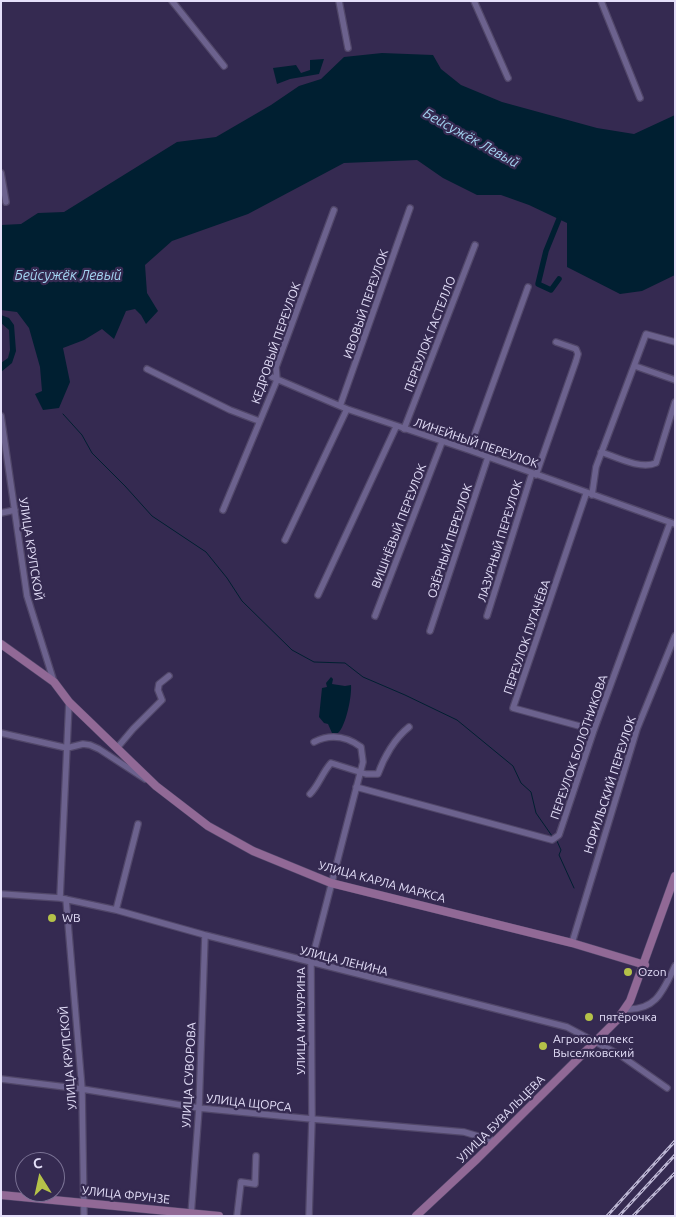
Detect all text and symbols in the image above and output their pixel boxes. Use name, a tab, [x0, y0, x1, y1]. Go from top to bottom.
water label: Бейсужёк Левый	[420, 105, 522, 171]
street label: ИВОВЫЙ ПЕРЕУЛОК	[341, 247, 391, 361]
water label: Бейсужёк Левый	[14, 267, 122, 283]
street label: ПЕРЕУЛОК ГАСТЕЛЛО	[401, 274, 459, 394]
street label: КЕДРОВЫЙ ПЕРЕУЛОК	[248, 280, 304, 406]
street label: ЛИНЕЙНЫЙ ПЕРЕУЛОК	[412, 415, 540, 471]
street label: ВИШНЁВЫЙ ПЕРЕУЛОК	[369, 462, 429, 590]
street label: ЛАЗУРНЫЙ ПЕРЕУЛОК	[475, 478, 525, 604]
street label: ОЗЁРНЫЙ ПЕРЕУЛОК	[425, 482, 475, 600]
street label: УЛИЦА КРУПСКОЙ	[16, 496, 46, 602]
street label: ПЕРЕУЛОК ПУГАЧЁВА	[501, 578, 553, 696]
street label: ПЕРЕУЛОК БОЛОТНИКОВА	[547, 673, 611, 821]
street label: НОРИЛЬСКИЙ ПЕРЕУЛОК	[581, 714, 639, 856]
street label: УЛИЦА КАРЛА МАРКСА	[317, 858, 447, 906]
place label: WB	[62, 911, 81, 925]
marker: WB	[46, 912, 58, 924]
street label: УЛИЦА ЛЕНИНА	[298, 943, 390, 979]
place label: Ozon	[638, 965, 667, 979]
marker: Ozon	[622, 966, 634, 978]
street label: УЛИЦА МИЧУРИНА	[294, 967, 308, 1075]
street label: УЛИЦА КРУПСКОЙ	[56, 1006, 80, 1110]
place label: пятёрочка	[599, 1010, 657, 1024]
marker: пятёрочка	[583, 1011, 595, 1023]
street label: УЛИЦА СУВОРОВА	[179, 1022, 199, 1128]
place label: Агрокомплекс Выселковский	[553, 1032, 634, 1060]
marker: Агрокомплекс Выселковский	[537, 1040, 549, 1052]
street label: УЛИЦА БУВАЛЬЦЕВА	[454, 1072, 548, 1166]
street label: УЛИЦА ЩОРСА	[205, 1091, 293, 1115]
north arrow	[15, 1152, 65, 1202]
text: С	[32, 1155, 43, 1172]
street label: УЛИЦА ФРУНЗЕ	[81, 1183, 171, 1207]

